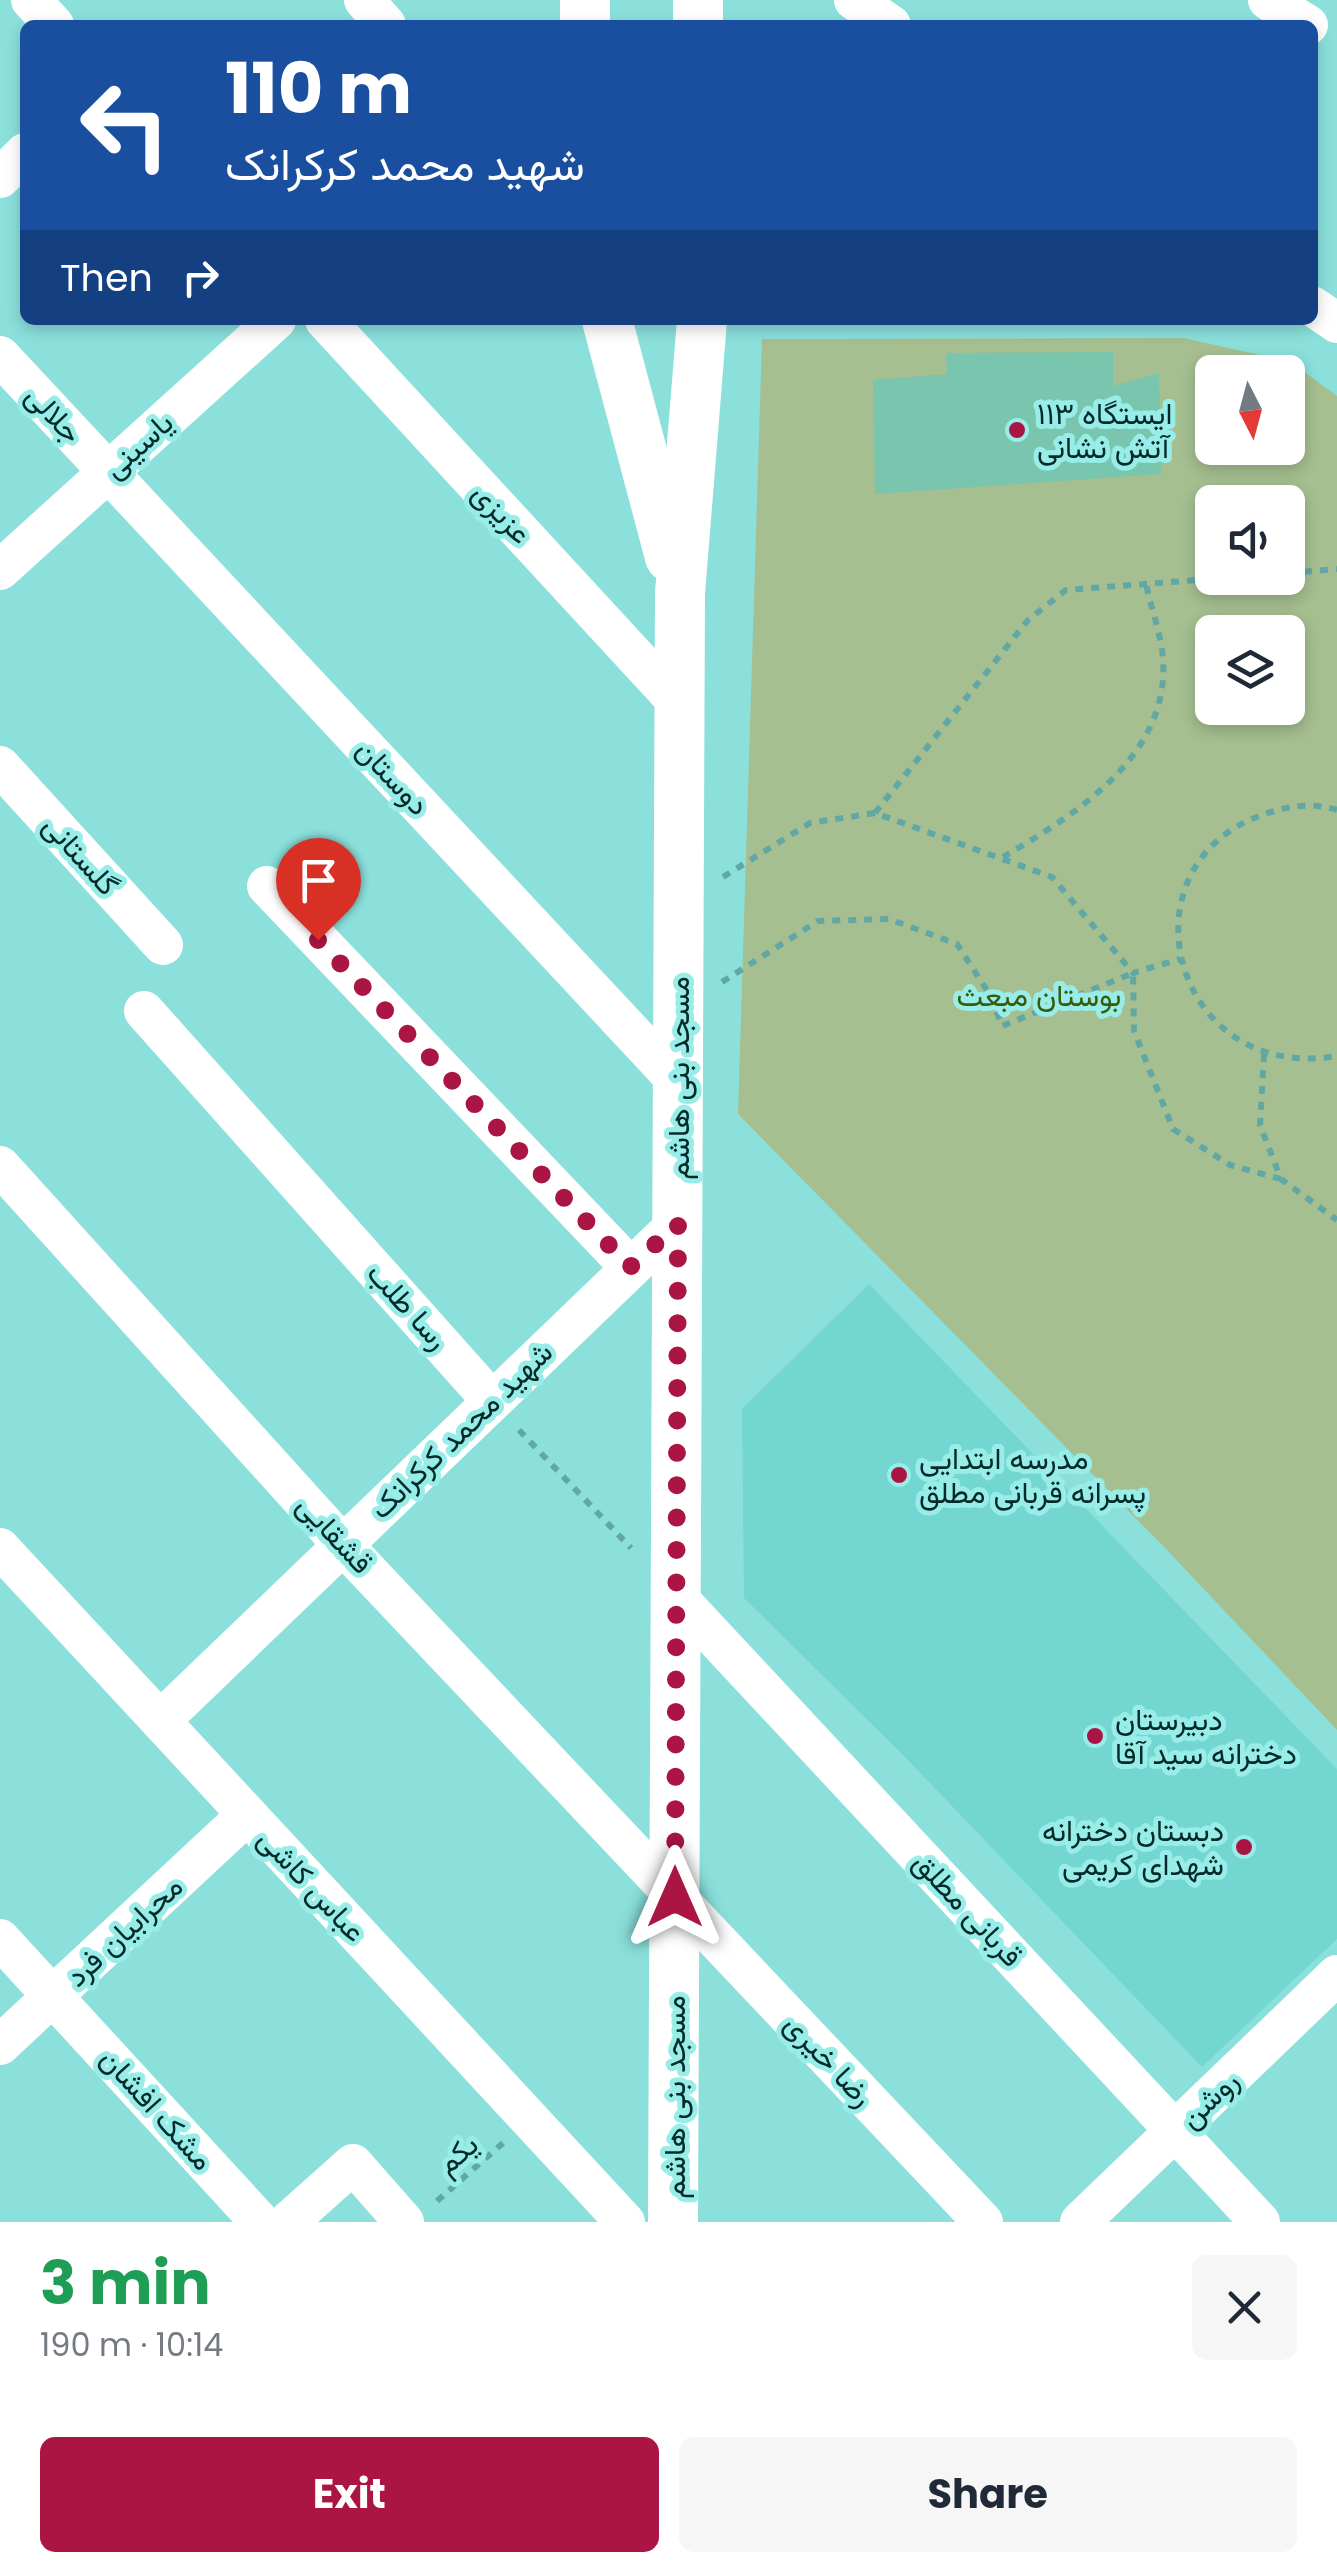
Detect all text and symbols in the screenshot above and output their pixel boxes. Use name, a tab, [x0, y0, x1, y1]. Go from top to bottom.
text: 110 m	[225, 39, 412, 138]
icon: left	[60, 60, 190, 190]
text: شهید محمد کرکرانک	[225, 133, 585, 196]
icon: right	[173, 250, 228, 305]
text: Then	[60, 251, 153, 304]
north arrow	[1195, 355, 1305, 465]
map controls	[1195, 355, 1305, 725]
street label: جلالی	[16, 375, 92, 453]
place label: ایستگاه ۱۱۳ آتش نشانی	[1037, 392, 1172, 469]
street label: یاسینی	[93, 402, 183, 488]
marker: ایستگاه ۱۱۳ آتش نشانی	[1006, 419, 1028, 441]
street label: عزیزی	[462, 473, 542, 553]
button: sound	[1195, 485, 1305, 595]
button: layers	[1195, 615, 1305, 725]
street label: دوستان	[346, 729, 440, 825]
street label: گلستانی	[33, 805, 129, 905]
pin	[276, 838, 361, 941]
icon: arrive	[291, 853, 346, 908]
park label: بوستان مبعث	[957, 974, 1121, 1017]
street label: مسجد بنی هاشم	[657, 976, 700, 1180]
street label: رسا طلب	[357, 1253, 459, 1359]
street label: شهید محمد کرکرانک	[360, 1331, 562, 1529]
place label: مدرسه ابتدایی پسرانه قربانی مطلق	[919, 1437, 1146, 1514]
marker: مدرسه ابتدایی پسرانه قربانی مطلق	[888, 1464, 910, 1486]
street label: قشقایی	[287, 1485, 383, 1583]
place label: دبیرستان دخترانه سید آقا	[1115, 1698, 1297, 1775]
marker: دبیرستان دخترانه سید آقا	[1084, 1725, 1106, 1747]
place label: دبستان دخترانه شهدای کریمی	[1042, 1809, 1224, 1886]
street label: عباس کاشی	[248, 1819, 376, 1951]
marker: دبستان دخترانه شهدای کریمی	[1233, 1836, 1255, 1858]
street label: قربانی مطلق	[903, 1842, 1033, 1976]
position arrow	[623, 1845, 727, 1949]
street label: محرابیان فرد	[56, 1865, 192, 1997]
street label: مسجد بنی هاشم	[653, 1995, 696, 2199]
street label: رضا خیری	[775, 2004, 883, 2116]
street label: مشک افشان	[90, 2038, 224, 2180]
street label: روشن	[1169, 2060, 1249, 2138]
street label: یکم	[426, 2123, 488, 2185]
text: 3 min	[40, 2241, 211, 2325]
button: close	[1192, 2255, 1297, 2360]
text: 190 m · 10:14	[40, 2322, 223, 2367]
button: Exit	[40, 2437, 659, 2552]
button: Share	[679, 2437, 1297, 2552]

